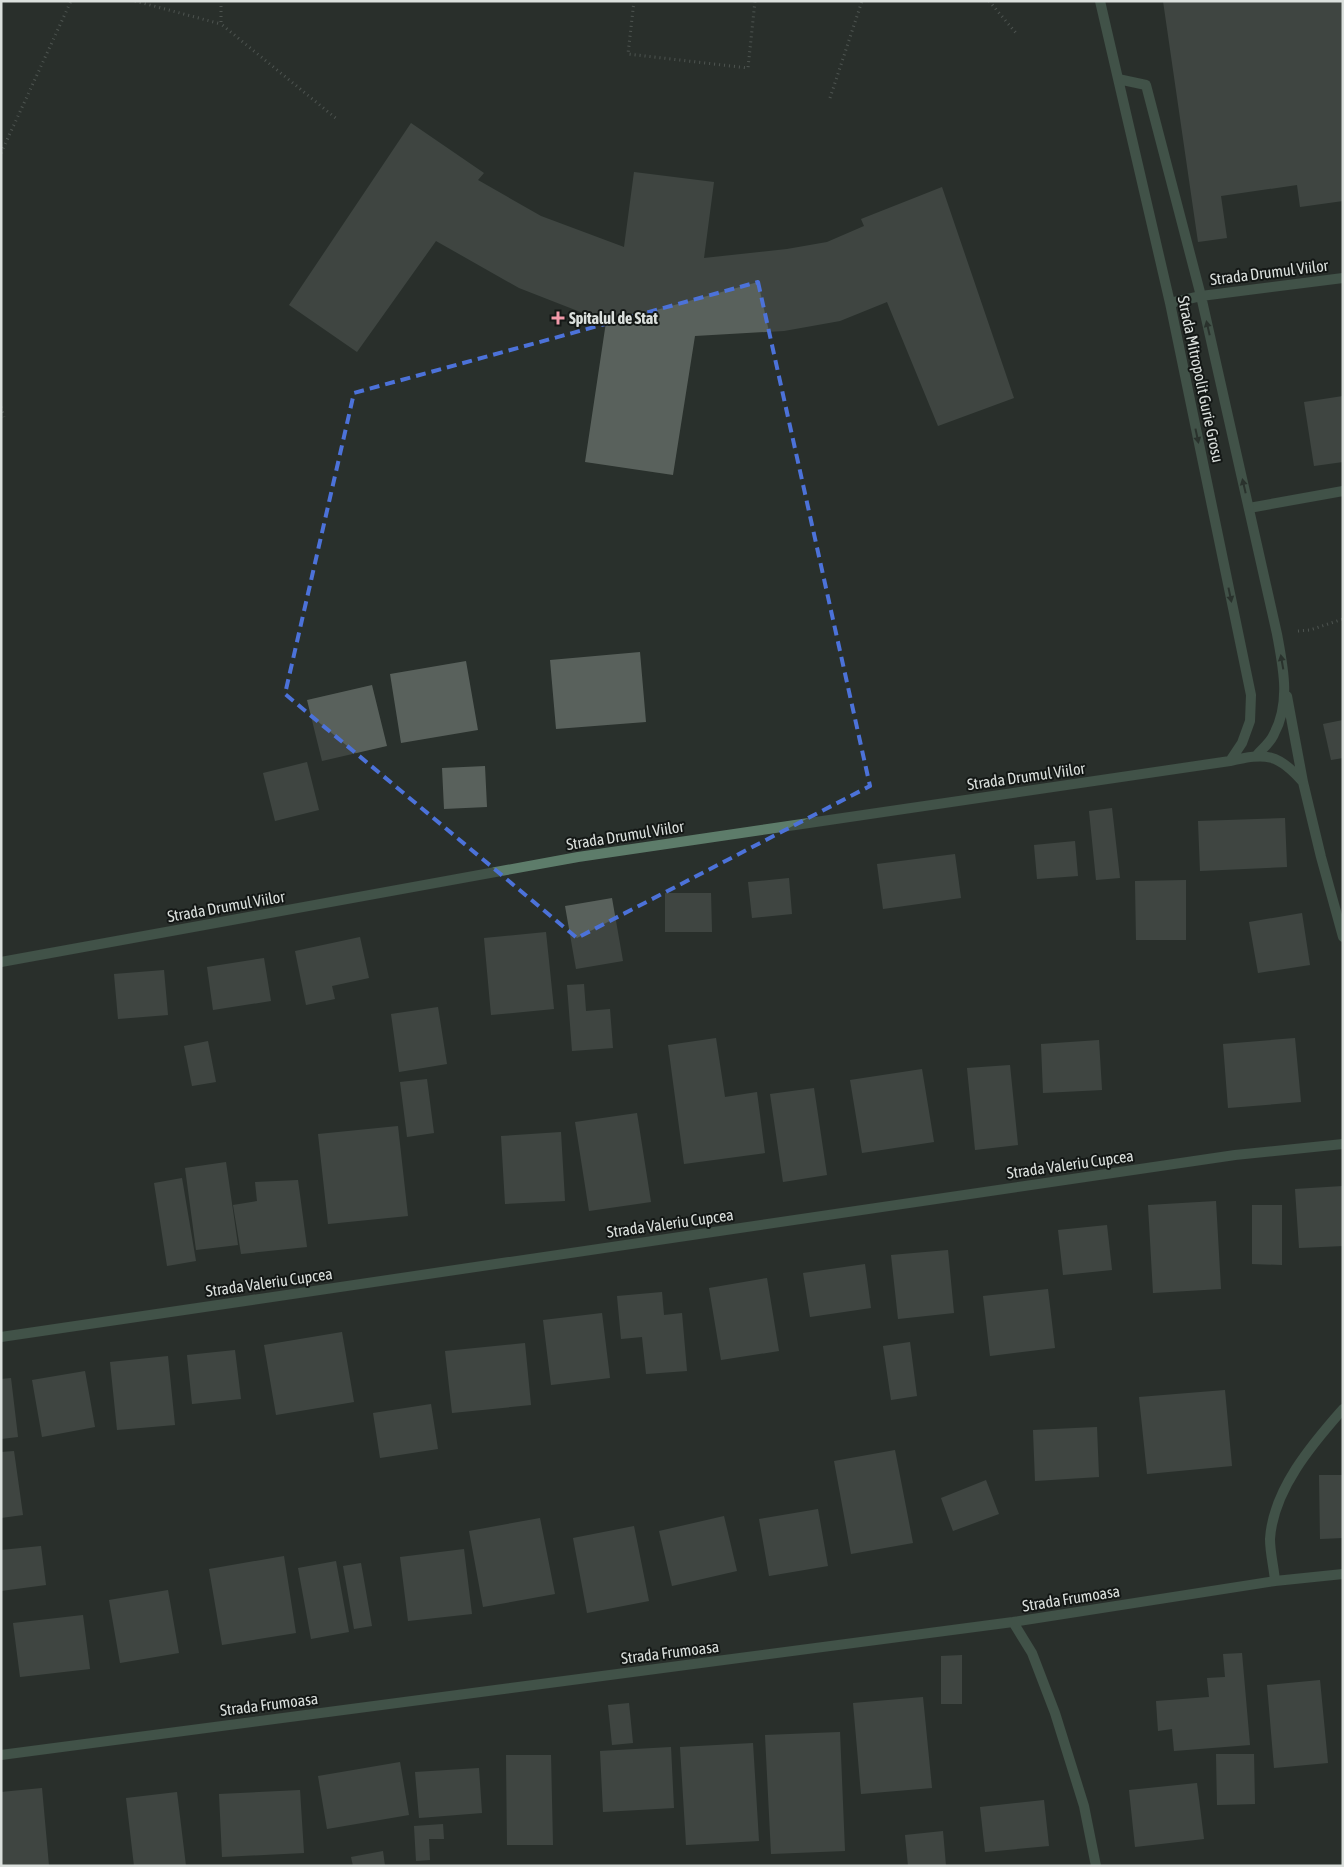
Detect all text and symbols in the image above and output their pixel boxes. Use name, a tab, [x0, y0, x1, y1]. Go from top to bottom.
street label: Strada Drumul Viilor	[1209, 256, 1329, 288]
street label: Strada Mitropolit Gurie Grosu	[1174, 294, 1227, 464]
place label: Spitalul de Stat	[569, 309, 658, 327]
marker: Spitalul de Stat	[551, 311, 565, 325]
one-way arrow	[1204, 319, 1212, 335]
one-way arrow	[1194, 429, 1202, 445]
one-way arrow	[1240, 479, 1248, 494]
one-way arrow	[1226, 588, 1234, 603]
one-way arrow	[1278, 654, 1286, 670]
street label: Strada Drumul Viilor	[966, 759, 1086, 793]
street label: Strada Drumul Viilor	[565, 817, 685, 853]
street label: Strada Drumul Viilor	[166, 887, 286, 925]
street label: Strada Valeriu Cupcea	[1005, 1146, 1135, 1183]
street label: Strada Valeriu Cupcea	[605, 1205, 735, 1242]
street label: Strada Valeriu Cupcea	[204, 1264, 334, 1301]
street label: Strada Frumoasa	[1021, 1581, 1121, 1615]
street label: Strada Frumoasa	[620, 1637, 720, 1667]
street label: Strada Frumoasa	[219, 1689, 319, 1719]

